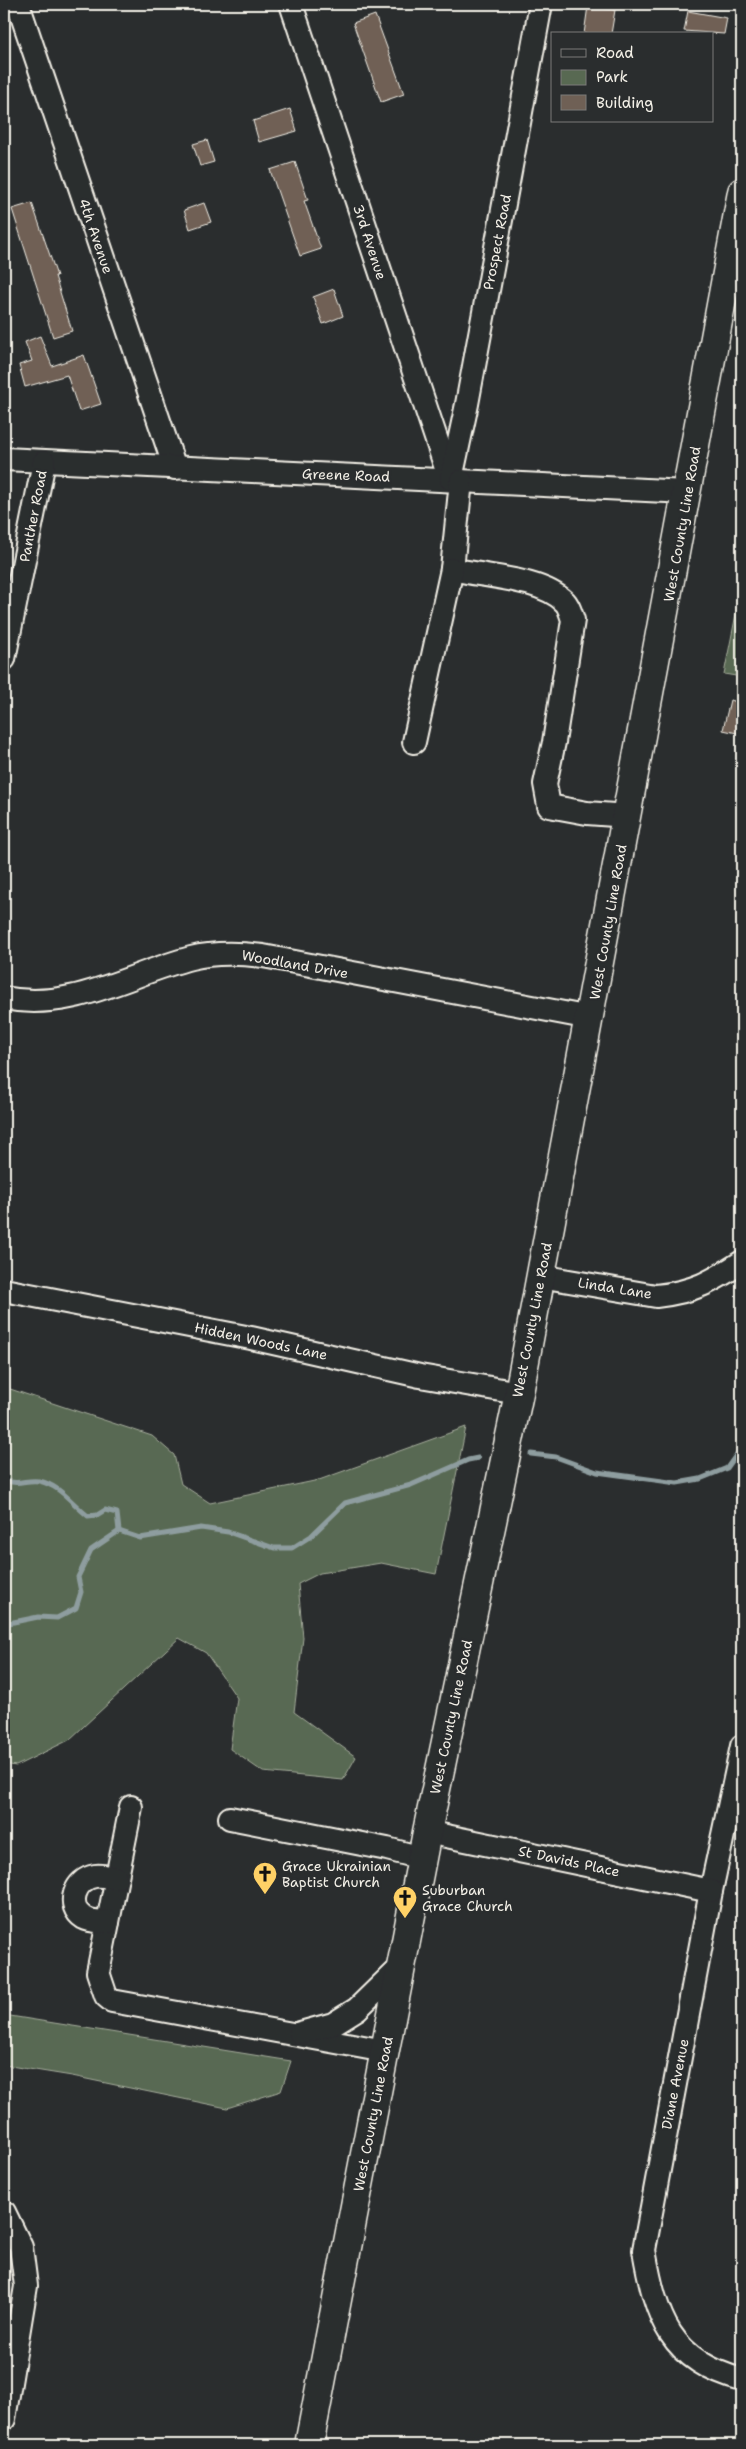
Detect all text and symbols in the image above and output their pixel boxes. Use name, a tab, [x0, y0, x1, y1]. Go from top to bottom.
legend	[551, 32, 714, 122]
text: Road	[596, 43, 634, 63]
text: Park	[596, 67, 628, 87]
text: Building	[596, 93, 653, 113]
street label: Prospect Road	[479, 192, 515, 291]
street label: 4th Avenue	[75, 196, 117, 276]
street label: 3rd Avenue	[349, 202, 391, 282]
street label: West County Line Road	[659, 445, 705, 603]
street label: Greene Road	[302, 464, 391, 486]
street label: Panther Road	[15, 468, 51, 563]
street label: West County Line Road	[585, 843, 631, 1001]
street label: Woodland Drive	[240, 946, 350, 982]
street label: West County Line Road	[508, 1241, 556, 1399]
street label: Linda Lane	[577, 1273, 653, 1303]
street label: Hidden Woods Lane	[193, 1318, 329, 1364]
street label: West County Line Road	[426, 1638, 476, 1796]
street label: St Davids Place	[517, 1841, 621, 1881]
place label: Grace Ukrainian Baptist Church	[282, 1857, 392, 1891]
church icon: Grace Ukrainian Baptist Church	[252, 1861, 278, 1895]
place label: Suburban Grace Church	[422, 1881, 513, 1915]
church icon: Suburban Grace Church	[392, 1885, 418, 1919]
street label: West County Line Road	[349, 2035, 397, 2193]
street label: Diane Avenue	[657, 2037, 693, 2131]

